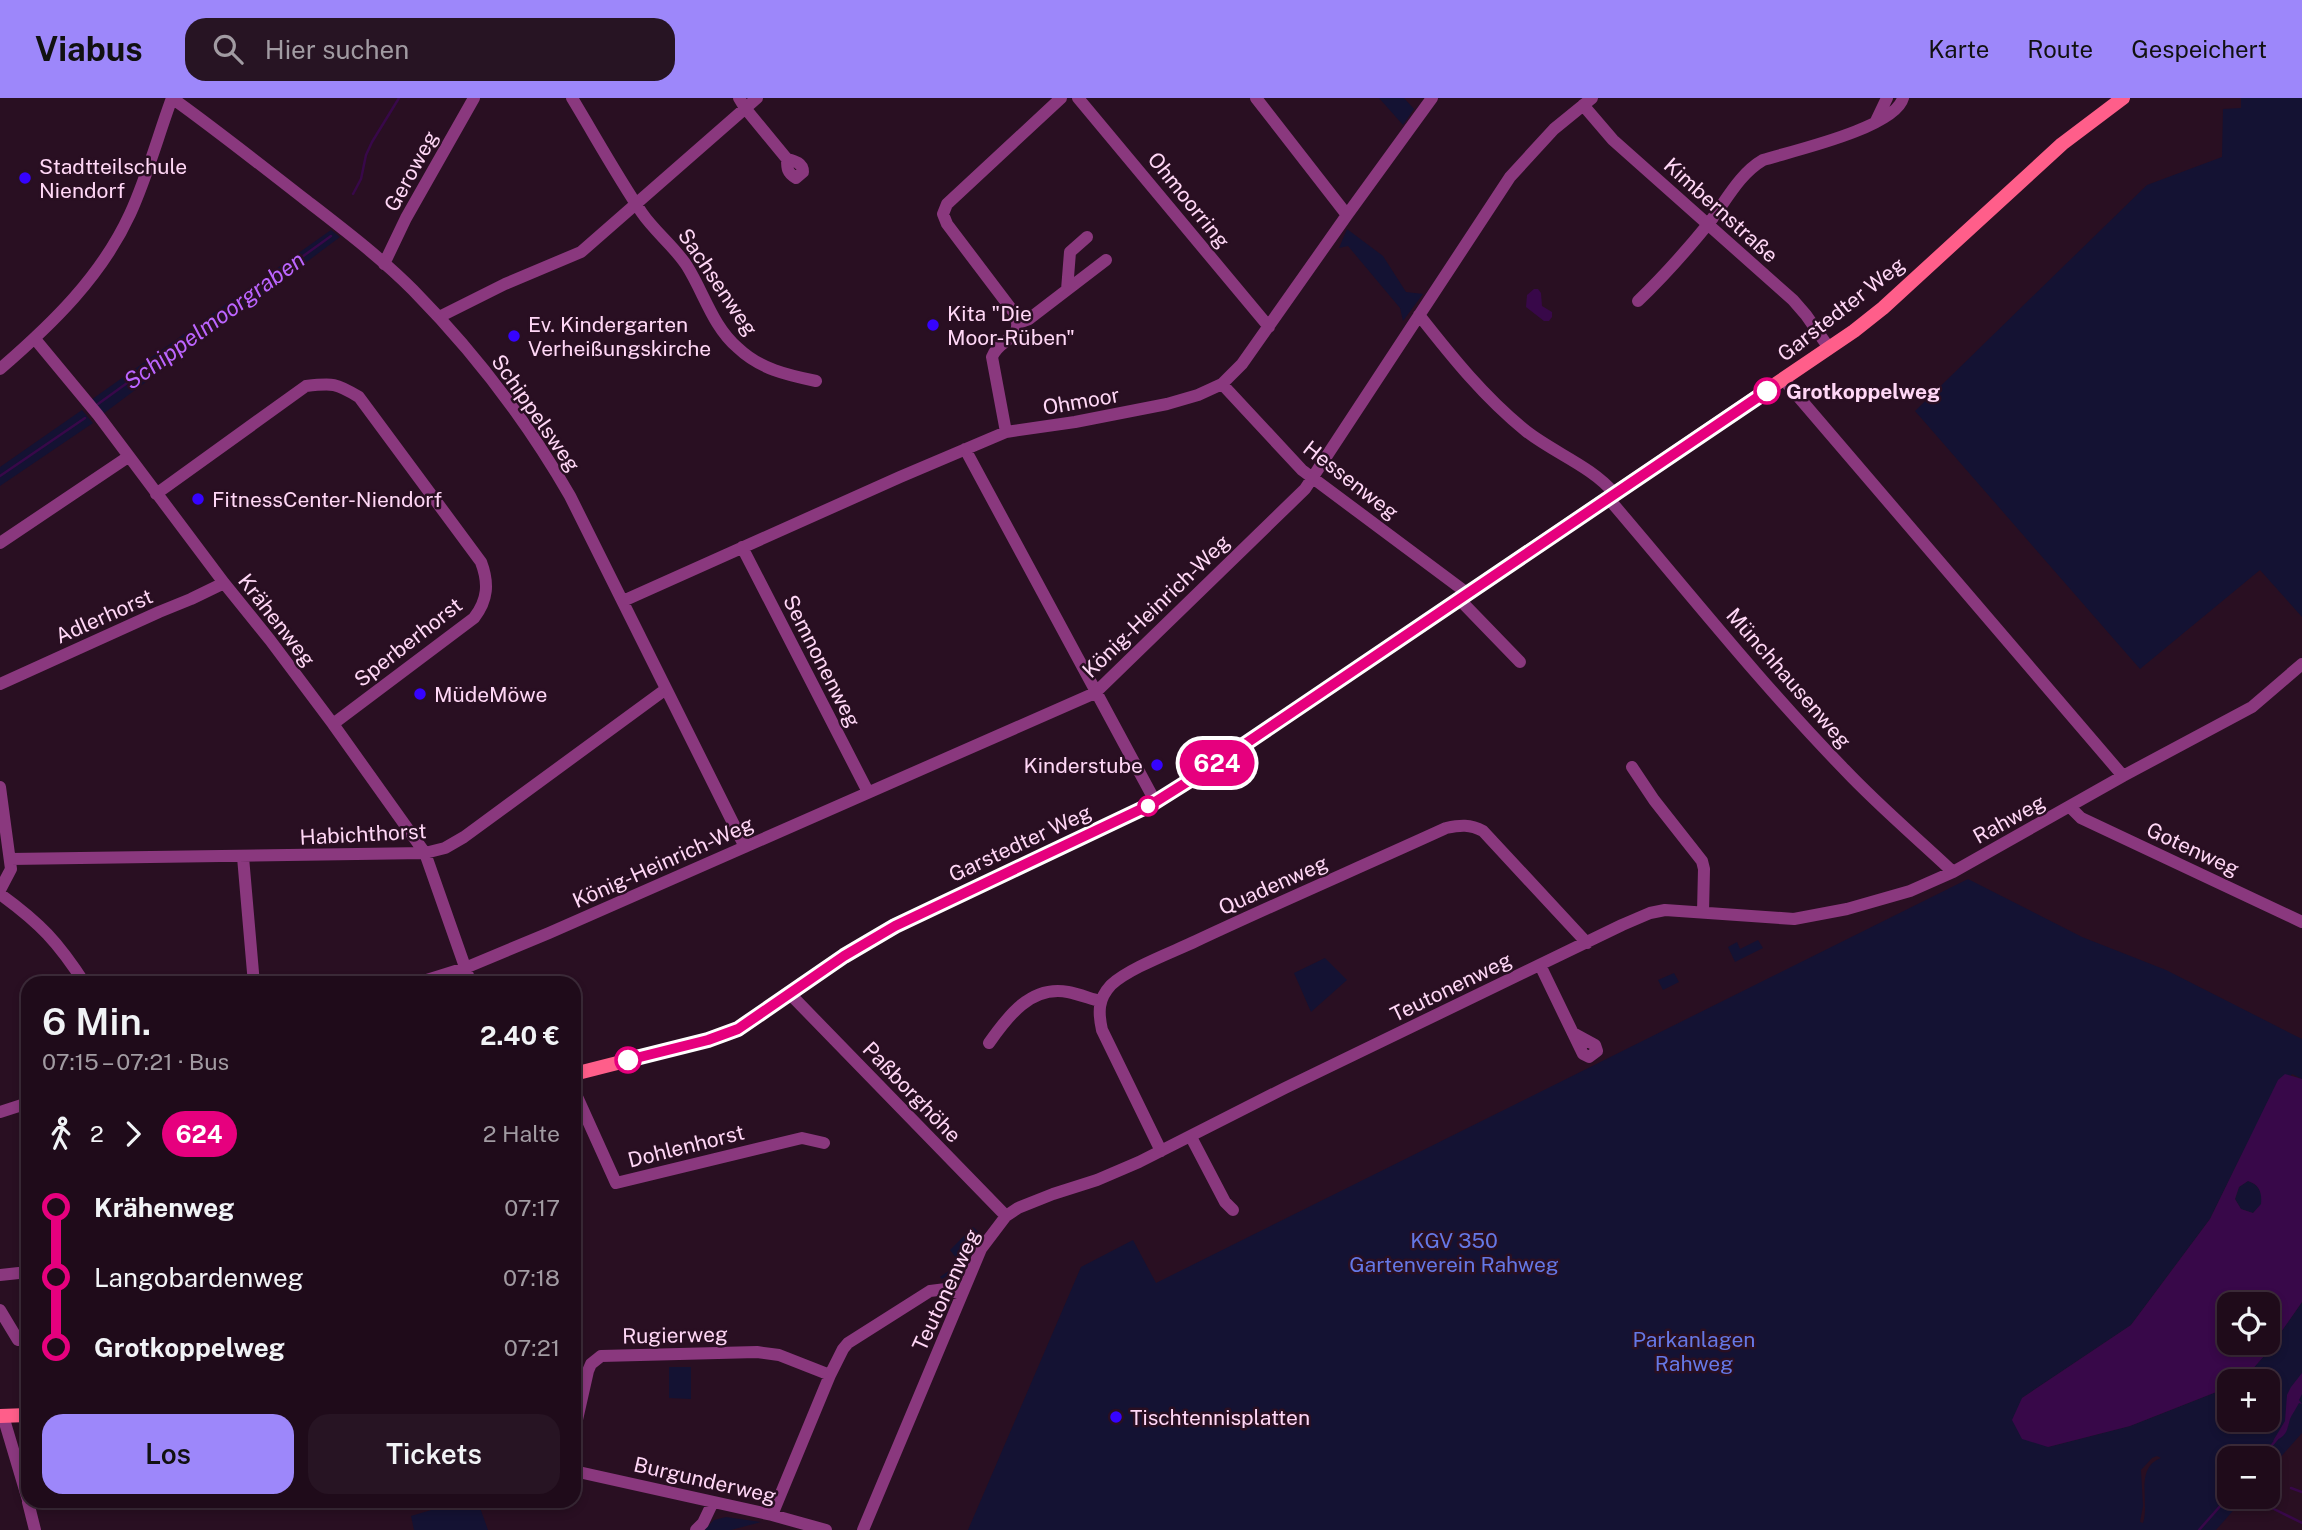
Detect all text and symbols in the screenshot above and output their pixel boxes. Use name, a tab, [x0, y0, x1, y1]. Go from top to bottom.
search box	[185, 18, 675, 81]
text: Viabus	[35, 30, 143, 68]
icon: search	[209, 30, 247, 68]
text: Hier suchen	[265, 34, 409, 65]
text: Karte	[1928, 35, 1989, 63]
text: Route	[2027, 35, 2093, 63]
text: Gespeichert	[2131, 35, 2267, 63]
street label: Geroweg	[379, 126, 443, 216]
street label: Ohmoorring	[1143, 147, 1235, 253]
street label: Kimbernstraße	[1659, 152, 1783, 268]
place label: Stadtteilschule Niendorf	[39, 154, 187, 203]
marker: Stadtteilschule Niendorf	[17, 170, 33, 186]
street label: Sachsenweg	[673, 224, 763, 340]
water label: Schippelmoorgraben	[118, 245, 310, 395]
street label: Garstedter Weg	[1772, 252, 1910, 366]
place label: Kita "Die Moor-Rüben"	[947, 301, 1075, 350]
place label: Ev. Kindergarten Verheißungskirche	[528, 312, 711, 361]
marker: Kita "Die Moor-Rüben"	[925, 317, 941, 333]
marker: Ev. Kindergarten Verheißungskirche	[506, 328, 522, 344]
street label: Schippelsweg	[486, 350, 586, 476]
marker: Grotkoppelweg	[1754, 378, 1780, 404]
place label: Grotkoppelweg	[1786, 379, 1940, 404]
street label: Ohmoor	[1041, 382, 1121, 420]
street label: Hessenweg	[1298, 435, 1404, 525]
place label: FitnessCenter-Niendorf	[212, 487, 442, 512]
marker: FitnessCenter-Niendorf	[190, 491, 206, 507]
street label: König-Heinrich-Weg	[1077, 529, 1235, 683]
street label: Krähenweg	[233, 569, 321, 671]
street label: Adlerhorst	[51, 583, 157, 649]
street label: Semnonenweg	[778, 591, 866, 731]
street label: Sperberhorst	[349, 592, 467, 692]
street label: Münchhausenweg	[1721, 603, 1857, 753]
place label: MüdeMöwe	[434, 682, 547, 707]
marker: MüdeMöwe	[412, 686, 428, 702]
line badge: 624	[1177, 740, 1257, 786]
text: 624	[1194, 749, 1240, 777]
place label: Kinderstube	[1023, 753, 1143, 778]
marker: Kinderstube	[1149, 757, 1165, 773]
street label: Rahweg	[1969, 789, 2049, 849]
unlabelled marker	[1138, 796, 1158, 816]
street label: Garstedter Weg	[945, 799, 1095, 887]
street label: König-Heinrich-Weg	[569, 811, 757, 913]
street label: Gotenweg	[2143, 817, 2243, 881]
street label: Habichthorst	[299, 818, 427, 850]
street label: Quadenweg	[1215, 850, 1331, 920]
street label: Teutonenweg	[1386, 947, 1516, 1027]
text: 6 Min.	[42, 999, 151, 1044]
text: 2.40 €	[480, 1020, 560, 1051]
street label: Paßborghöhe	[858, 1036, 966, 1148]
unlabelled marker	[615, 1047, 641, 1073]
text: 07:15 – 07:21 · Bus	[42, 1048, 229, 1075]
icon: walk	[42, 1115, 80, 1153]
icon: forward	[114, 1115, 152, 1153]
street label: Dohlenhorst	[625, 1119, 747, 1173]
text: 2	[90, 1120, 104, 1147]
text: 624	[176, 1120, 223, 1148]
text: 2 Halte	[483, 1120, 560, 1147]
text: Krähenweg	[94, 1192, 234, 1223]
text: 07:17	[504, 1194, 560, 1221]
street label: Teutonenweg	[907, 1225, 985, 1355]
park label: KGV 350 Gartenverein Rahweg	[1349, 1228, 1559, 1277]
text: Langobardenweg	[94, 1262, 304, 1293]
text: 07:18	[503, 1264, 560, 1291]
map controls	[2217, 1292, 2280, 1509]
button: locate	[2217, 1292, 2280, 1355]
street label: Rugierweg	[622, 1322, 728, 1348]
park label: Parkanlagen Rahweg	[1633, 1327, 1755, 1376]
text: Grotkoppelweg	[94, 1332, 285, 1363]
text: 07:21	[504, 1334, 560, 1361]
button: +	[2217, 1369, 2280, 1432]
place label: Tischtennisplatten	[1130, 1405, 1310, 1430]
marker: Tischtennisplatten	[1108, 1409, 1124, 1425]
button: Los	[42, 1414, 294, 1494]
button: Tickets	[308, 1414, 560, 1494]
button: −	[2217, 1446, 2280, 1509]
street label: Burgunderweg	[631, 1451, 779, 1509]

